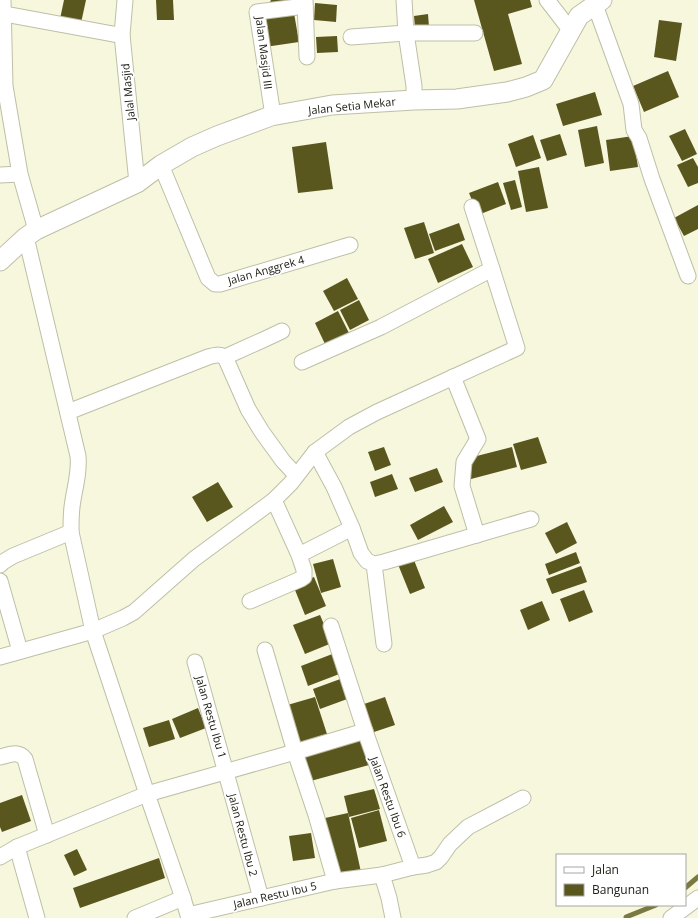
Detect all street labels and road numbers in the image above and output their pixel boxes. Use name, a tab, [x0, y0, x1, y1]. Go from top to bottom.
street label: Jalan Masjid III	[252, 15, 276, 90]
street label: Jalal Masjid	[117, 63, 138, 122]
street label: Jalan Setia Mekar	[306, 93, 397, 118]
street label: Jalan Anggrek 4	[225, 251, 306, 288]
street label: Jalan Restu Ibu 1	[192, 673, 230, 760]
street label: Jalan Restu Ibu 6	[367, 753, 410, 839]
street label: Jalan Restu Ibu 2	[225, 791, 262, 878]
street label: Jalan Restu Ibu 5	[231, 878, 318, 912]

